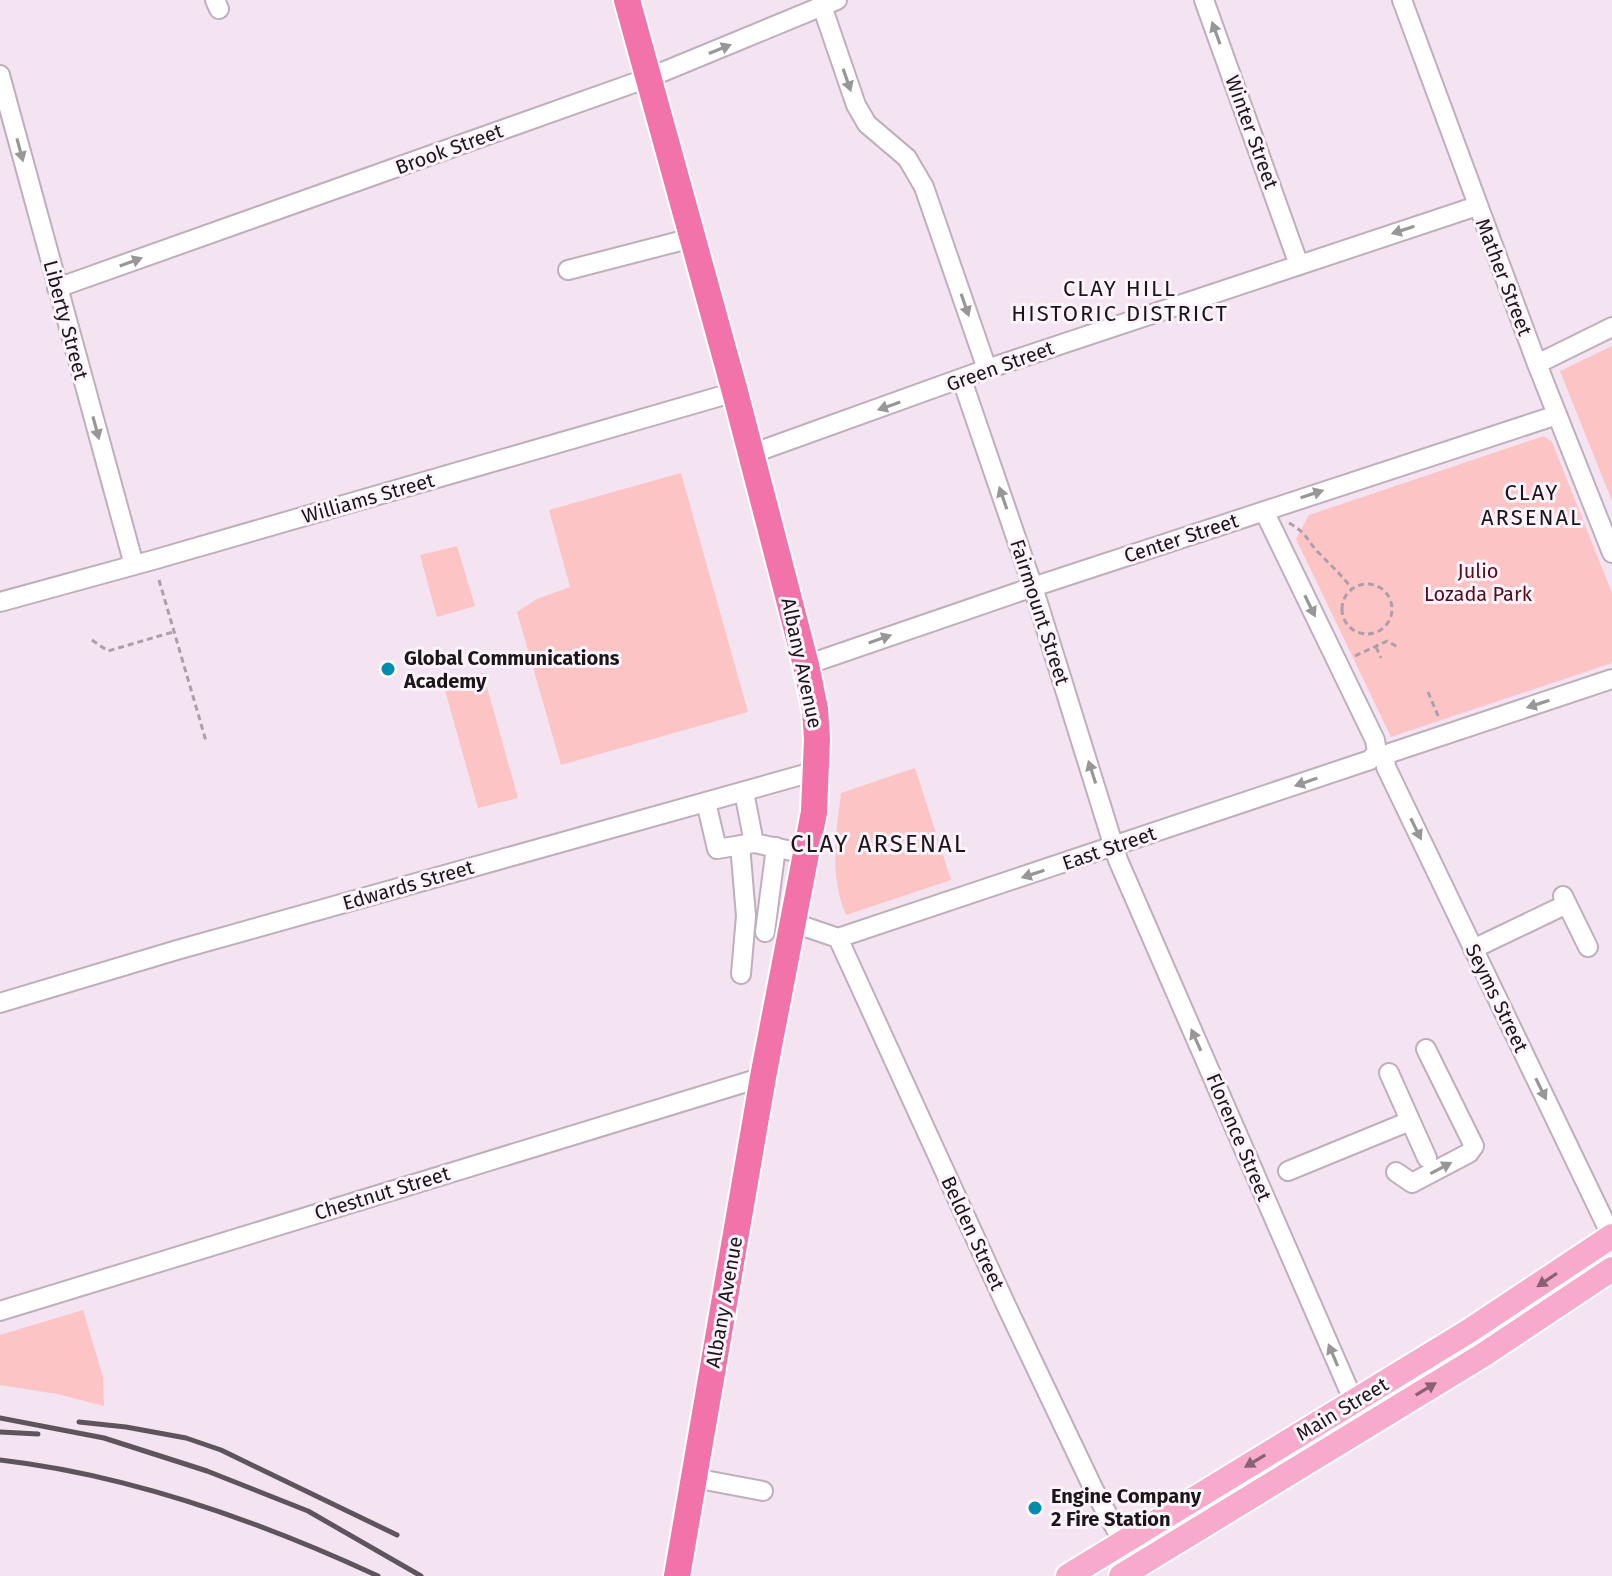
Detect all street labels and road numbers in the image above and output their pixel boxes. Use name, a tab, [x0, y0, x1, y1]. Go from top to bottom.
street label: Winter Street	[1220, 72, 1284, 193]
street label: Brook Street	[392, 118, 507, 180]
street label: Mather Street	[1471, 215, 1538, 340]
street label: Liberty Street	[39, 258, 94, 383]
street label: Green Street	[943, 335, 1058, 397]
street label: Williams Street	[299, 467, 438, 528]
street label: Center Street	[1121, 508, 1242, 568]
street label: Fairmount Street	[1005, 536, 1075, 689]
street label: Albany Avenue	[776, 595, 828, 731]
street label: East Street	[1059, 821, 1160, 875]
street label: Edwards Street	[340, 855, 477, 915]
street label: Seyms Street	[1460, 940, 1534, 1057]
street label: Florence Street	[1201, 1070, 1277, 1205]
street label: Chestnut Street	[311, 1161, 453, 1225]
street label: Belden Street	[936, 1172, 1010, 1294]
street label: Albany Avenue	[701, 1234, 747, 1370]
street label: Main Street	[1292, 1372, 1393, 1446]

